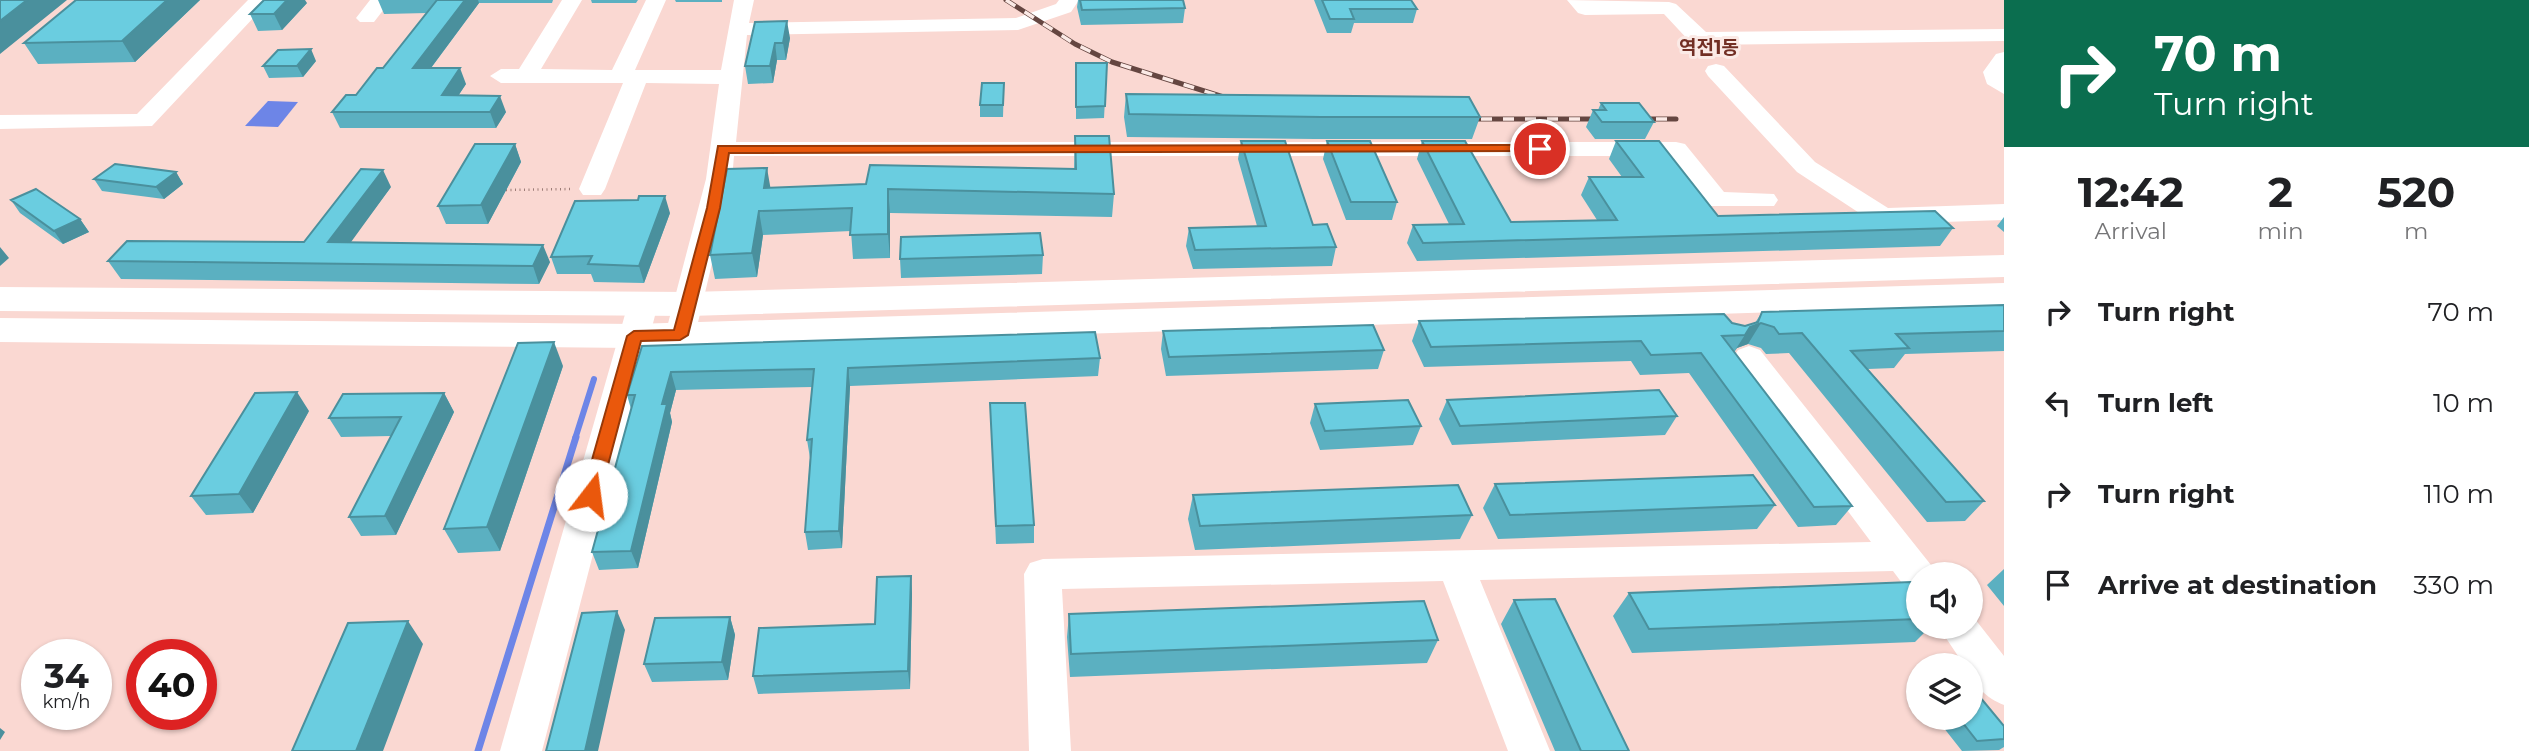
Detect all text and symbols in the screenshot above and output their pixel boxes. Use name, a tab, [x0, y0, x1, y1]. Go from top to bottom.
text: 70 m	[2154, 24, 2282, 83]
icon: right	[2039, 28, 2130, 119]
district label: 역전1동	[1679, 36, 1739, 59]
text: Turn right	[2154, 84, 2314, 123]
pin	[1510, 119, 1570, 179]
icon: arrive	[1521, 130, 1559, 168]
text: 12:42	[2078, 166, 2184, 218]
text: 2	[2268, 166, 2293, 218]
text: 520	[2377, 166, 2455, 218]
text: Arrival	[2094, 217, 2167, 245]
text: min	[2257, 217, 2304, 245]
text: m	[2404, 217, 2428, 245]
icon: right	[2039, 293, 2077, 331]
text: Turn right	[2098, 296, 2234, 328]
text: 70 m	[2428, 296, 2494, 328]
icon: left	[2039, 384, 2077, 422]
text: Turn left	[2098, 387, 2214, 419]
text: 10 m	[2433, 387, 2494, 419]
position arrow	[554, 458, 628, 532]
icon: right	[2039, 475, 2077, 513]
text: Turn right	[2098, 478, 2234, 510]
text: 110 m	[2424, 478, 2494, 510]
map controls	[1906, 562, 1983, 730]
button: sound	[1906, 562, 1983, 639]
icon: arrive	[2039, 566, 2077, 604]
text: Arrive at destination	[2098, 569, 2377, 601]
text: 330 m	[2413, 569, 2494, 601]
speed limit sign: 40	[126, 639, 217, 730]
button: layers	[1906, 653, 1983, 730]
text: 34	[44, 654, 89, 697]
text: km/h	[42, 691, 91, 713]

